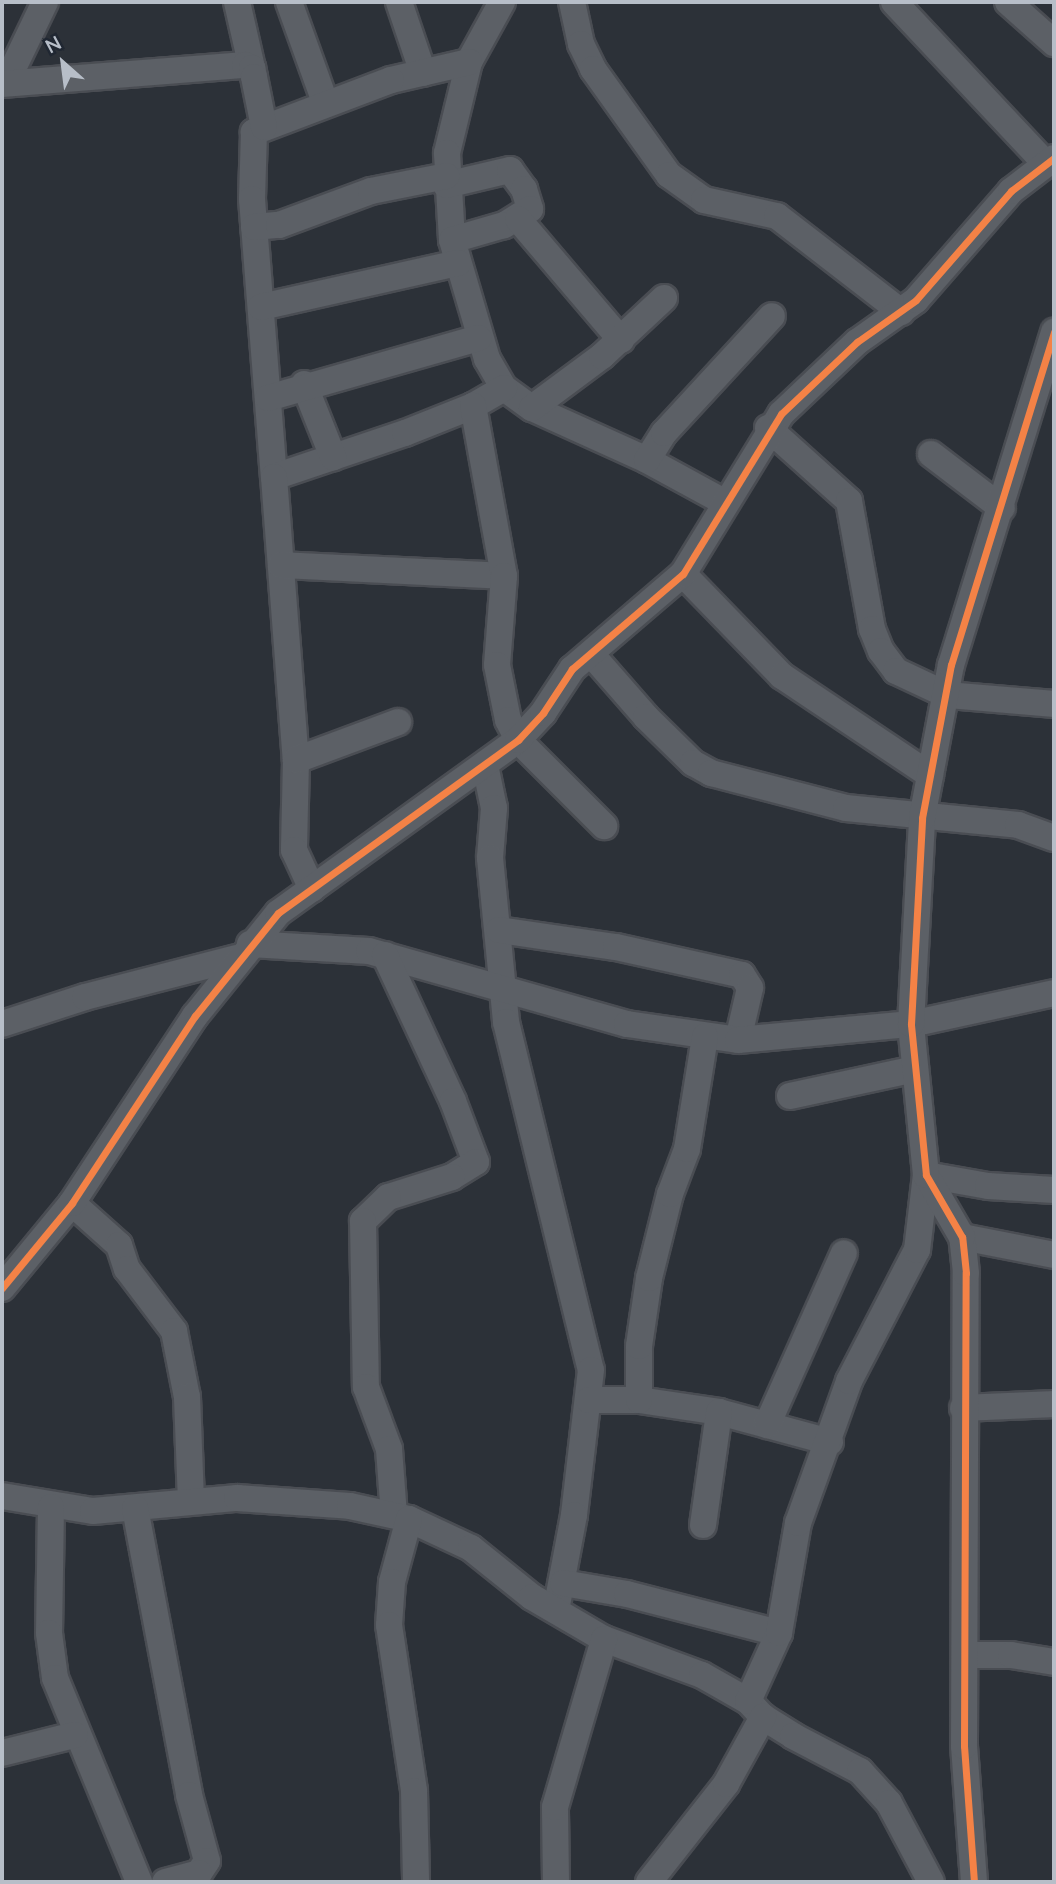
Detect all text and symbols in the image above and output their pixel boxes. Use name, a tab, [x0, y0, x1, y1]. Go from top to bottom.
north arrow	[28, 28, 98, 98]
text: N	[41, 30, 65, 58]

